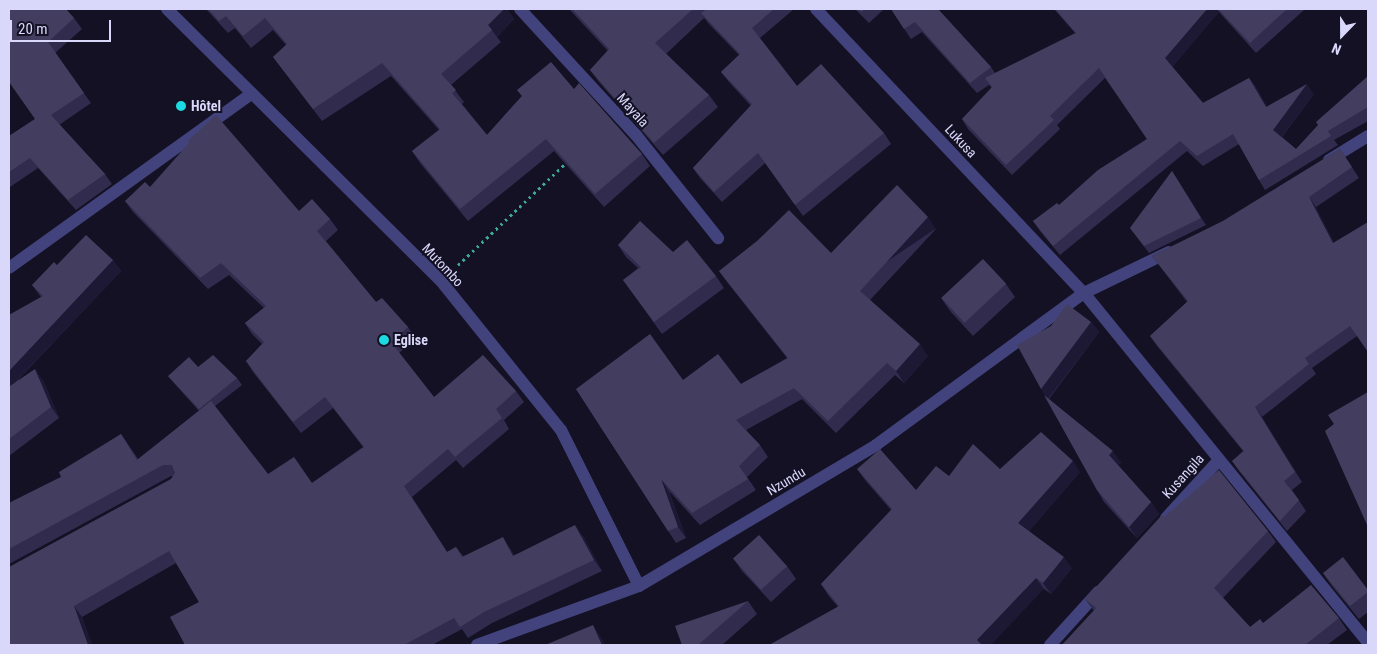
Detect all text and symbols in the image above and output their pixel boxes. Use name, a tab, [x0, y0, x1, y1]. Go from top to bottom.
scale bar	[12, 10, 114, 42]
north arrow	[1317, 10, 1367, 60]
text: 20 m	[18, 20, 48, 38]
text: N	[1329, 40, 1343, 58]
street label: Mayala	[614, 90, 652, 130]
place label: Hôtel	[191, 98, 221, 114]
marker: Hôtel	[175, 100, 187, 112]
street label: Lukusa	[941, 121, 981, 161]
street label: Mutombo	[419, 240, 467, 290]
place label: Eglise	[394, 332, 428, 348]
marker: Eglise	[378, 334, 390, 346]
street label: Kusangila	[1159, 450, 1207, 502]
street label: Nzundu	[764, 463, 808, 499]

